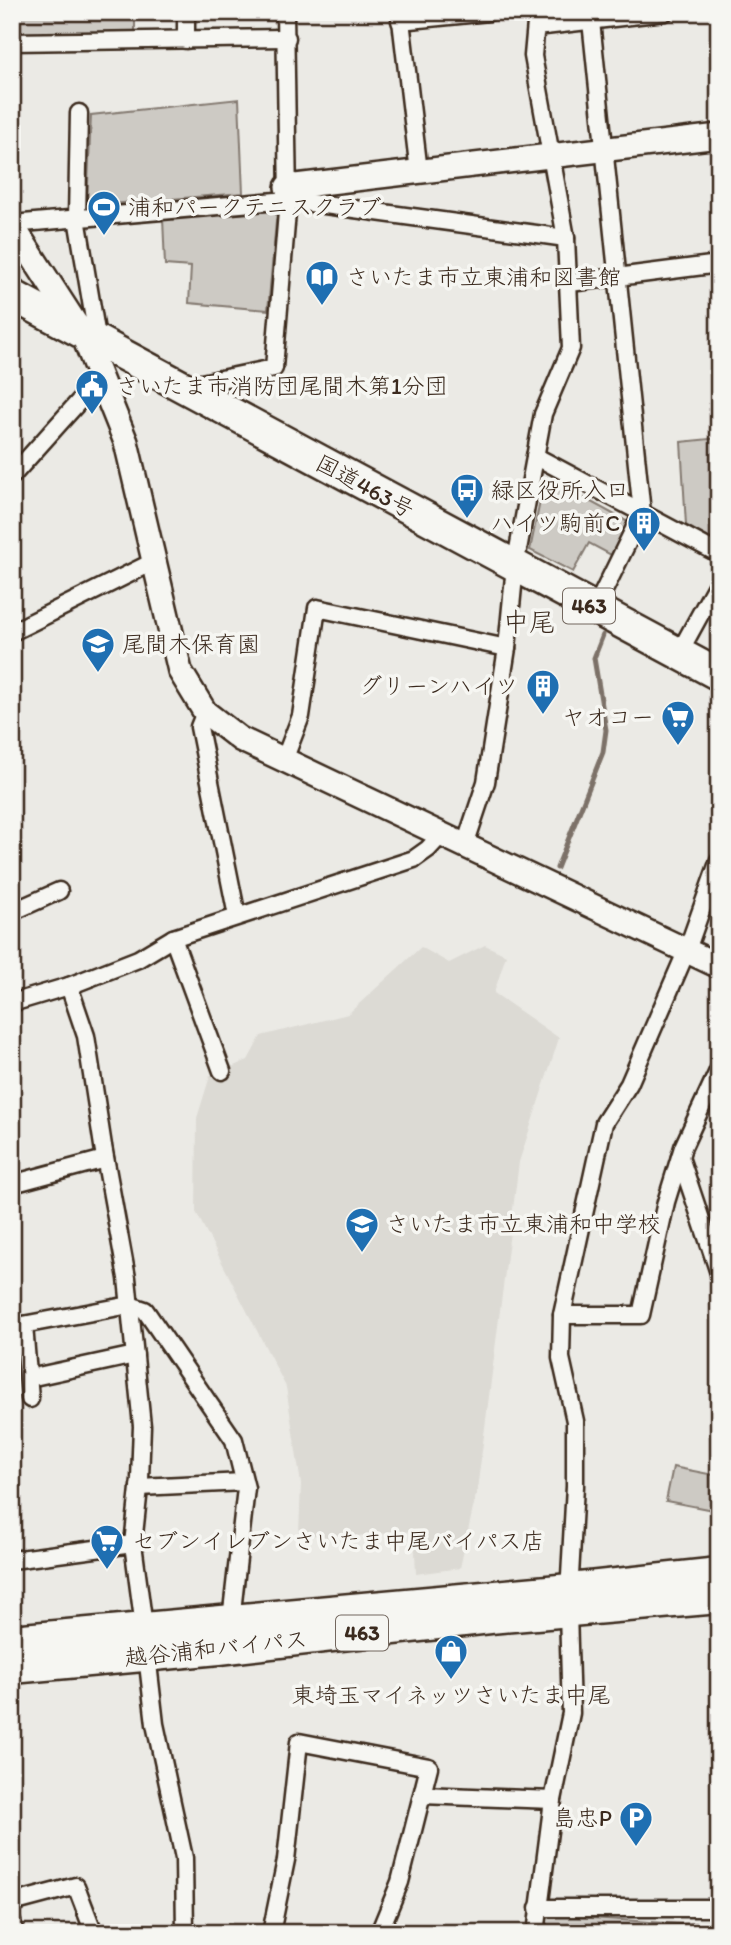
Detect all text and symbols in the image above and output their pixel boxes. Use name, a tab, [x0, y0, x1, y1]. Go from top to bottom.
sports icon: 浦和パークテニスクラブ	[85, 188, 123, 237]
place label: 浦和パークテニスクラブ	[128, 193, 381, 221]
library icon: さいたま市立東浦和図書館	[303, 258, 341, 307]
place label: さいたま市立東浦和図書館	[346, 263, 621, 291]
public building icon: さいたま市消防団尾間木第1分団	[73, 367, 111, 416]
place label: さいたま市消防団尾間木第1分団	[116, 372, 448, 400]
street label: 国道463号	[311, 448, 419, 524]
bus stop icon: 緑区役所入口	[448, 471, 486, 520]
place label: 緑区役所入口	[491, 476, 629, 504]
building icon: ハイツ駒前C	[625, 504, 663, 553]
place label: ハイツ駒前C	[490, 509, 620, 537]
road number: 463	[563, 588, 615, 624]
district label: 中尾	[503, 606, 555, 638]
school or university icon: 尾間木保育園	[79, 625, 117, 674]
place label: 尾間木保育園	[122, 630, 260, 658]
building icon: グリーンハイツ	[524, 667, 562, 716]
place label: グリーンハイツ	[359, 672, 518, 700]
supermarket icon: ヤオコー	[659, 698, 697, 747]
place label: ヤオコー	[562, 703, 654, 731]
school or university icon: さいたま市立東浦和中学校	[343, 1205, 381, 1254]
place label: さいたま市立東浦和中学校	[386, 1210, 661, 1238]
supermarket icon: セブンイレブンさいたま中尾バイパス店	[88, 1522, 126, 1571]
place label: セブンイレブンさいたま中尾バイパス店	[132, 1527, 545, 1555]
road number: 463	[336, 1616, 388, 1650]
street label: 越谷浦和バイパス	[123, 1624, 309, 1672]
shop icon: 東埼玉マイネッツさいたま中尾	[432, 1632, 470, 1681]
place label: 東埼玉マイネッツさいたま中尾	[291, 1681, 611, 1709]
parking icon: 島忠P	[617, 1799, 655, 1848]
place label: 島忠P	[553, 1804, 612, 1832]

